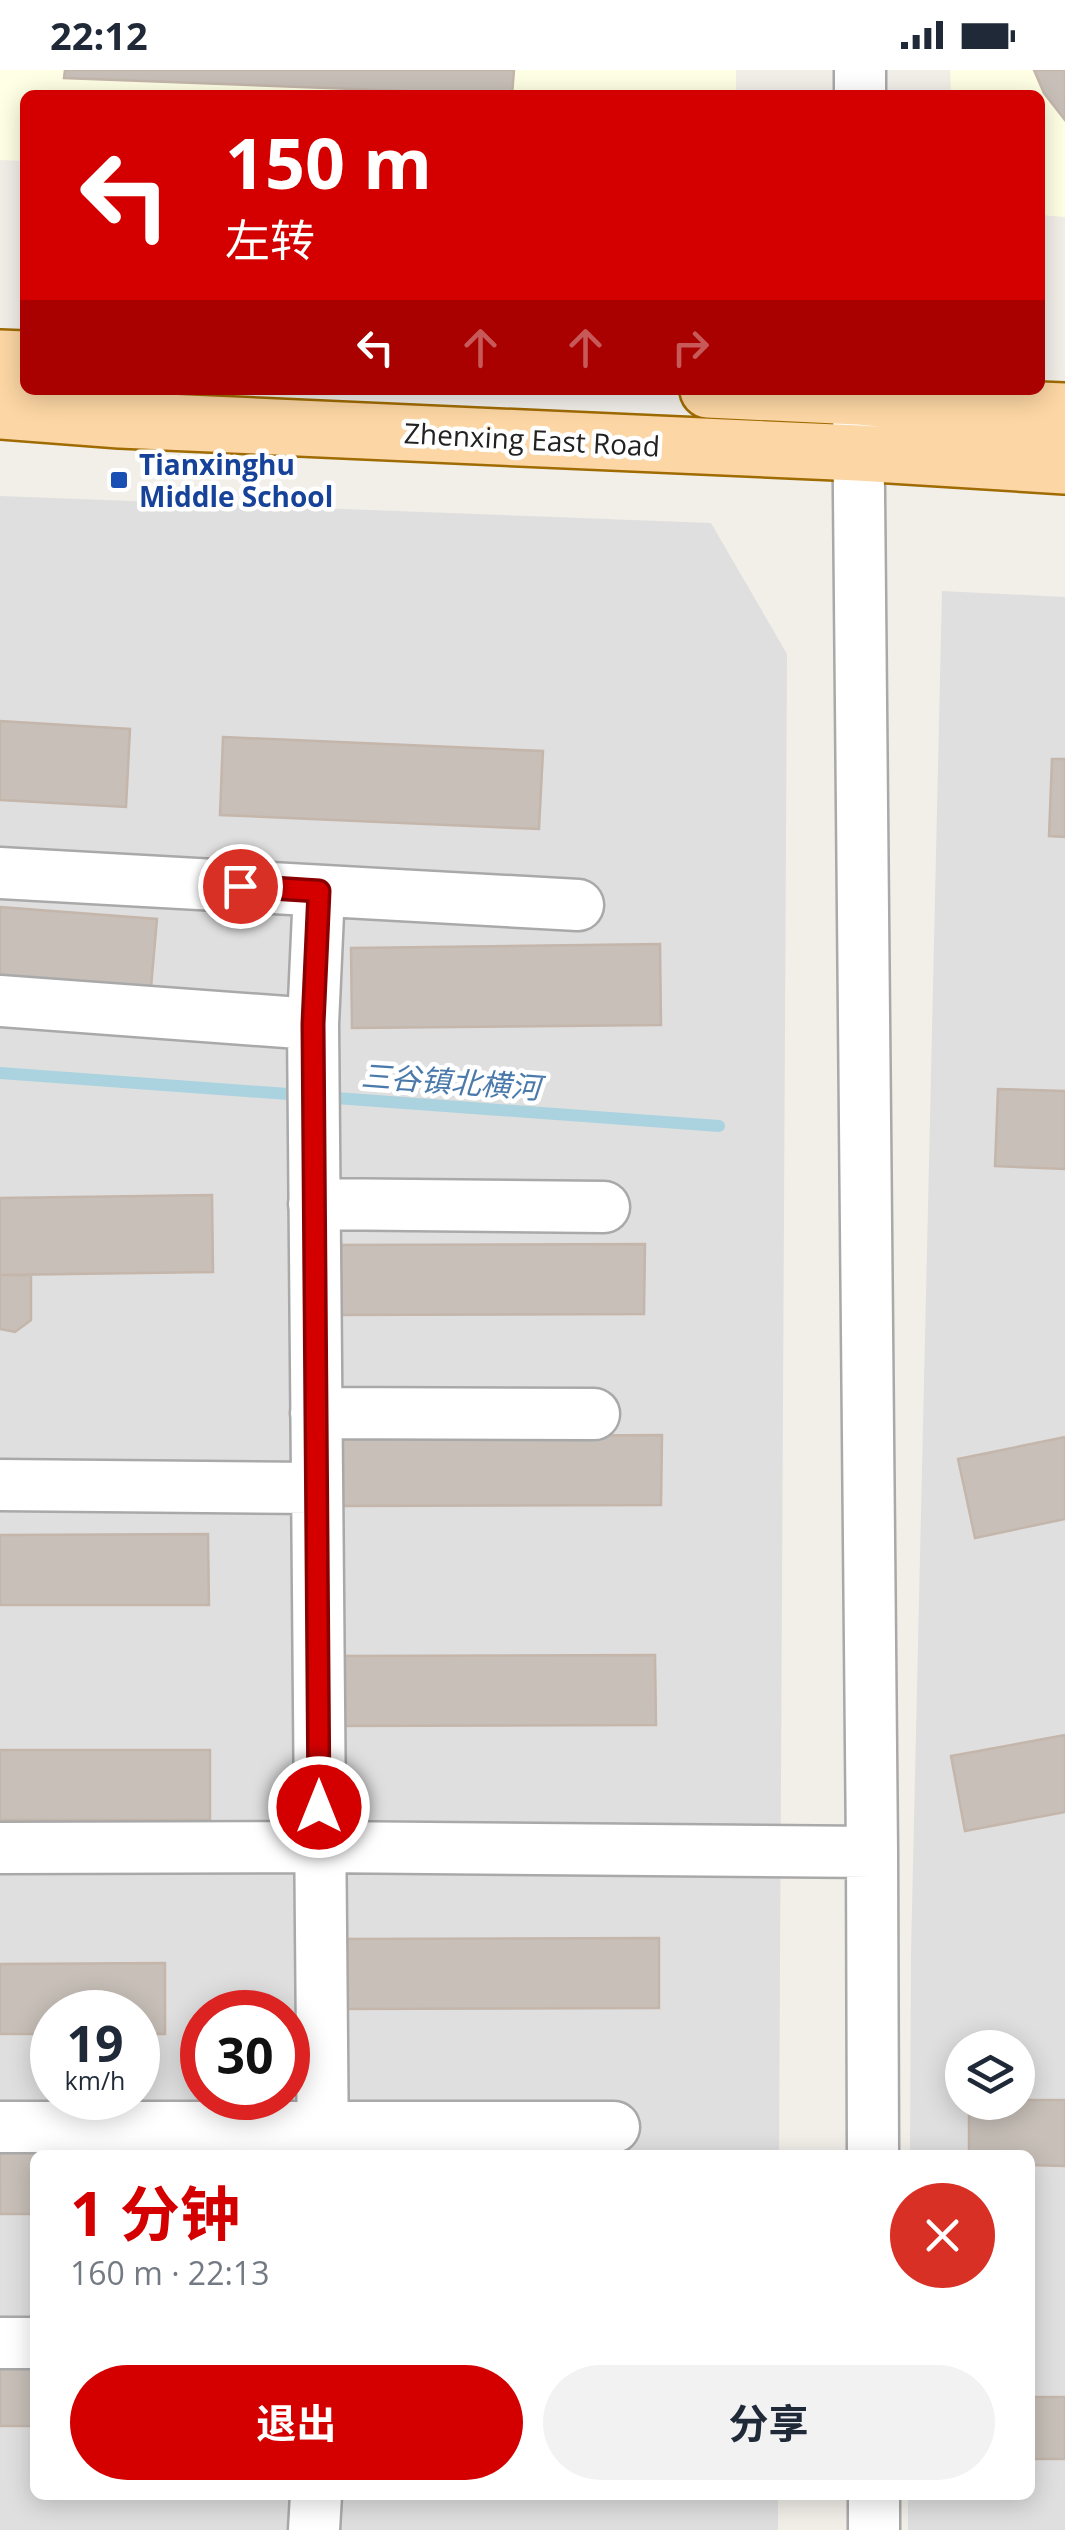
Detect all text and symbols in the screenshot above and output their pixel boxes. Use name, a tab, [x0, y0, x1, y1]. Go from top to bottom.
text: 22:12	[50, 9, 148, 61]
text: 150 m	[225, 114, 432, 210]
icon: left	[60, 130, 190, 260]
text: 左转	[225, 209, 315, 270]
icon: left	[348, 320, 403, 375]
icon: ahead	[453, 320, 508, 375]
icon: ahead	[558, 320, 613, 375]
icon: right	[663, 320, 718, 375]
street label: Zhenxing East Road	[403, 413, 661, 465]
place label: Tianxinghu Middle School	[139, 445, 333, 515]
marker: Tianxinghu Middle School	[108, 469, 130, 491]
pin	[198, 844, 283, 929]
icon: arrive	[213, 859, 268, 914]
water label: 三谷镇北横河	[360, 1054, 547, 1108]
position arrow	[267, 1755, 371, 1859]
speed limit sign: 30	[180, 1990, 310, 2120]
text: 19	[66, 2009, 124, 2077]
map controls	[945, 2030, 1035, 2120]
button: layers	[945, 2030, 1035, 2120]
text: km/h	[65, 2063, 125, 2097]
text: 1 分钟	[70, 2172, 240, 2254]
button: close	[890, 2183, 995, 2288]
text: 160 m · 22:13	[70, 2251, 269, 2294]
button: 退出	[70, 2365, 523, 2480]
button: 分享	[543, 2365, 995, 2480]

